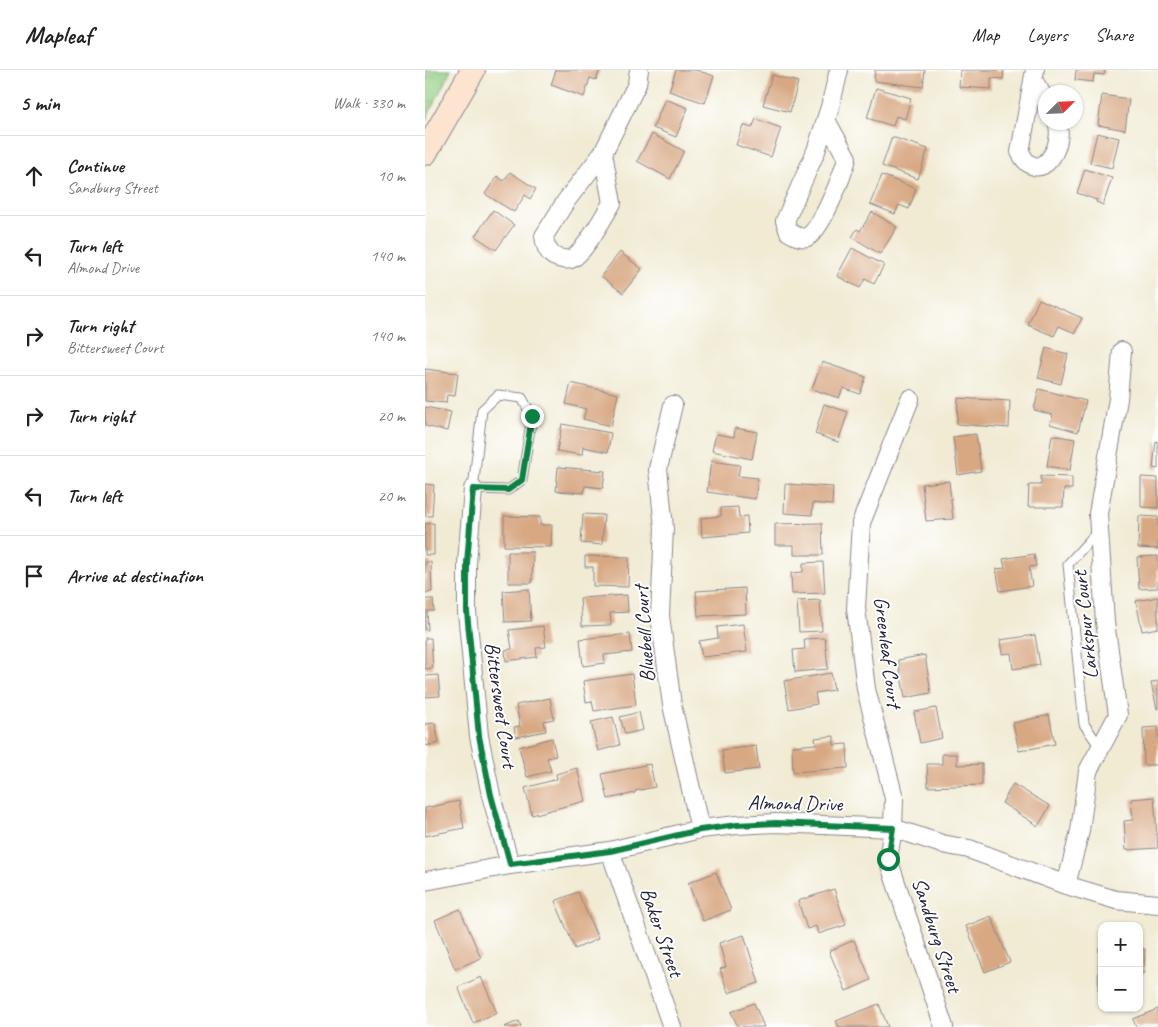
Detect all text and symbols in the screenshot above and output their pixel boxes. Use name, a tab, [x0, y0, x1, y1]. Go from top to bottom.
text: Mapleaf	[25, 20, 92, 50]
text: Map	[972, 24, 1000, 46]
text: Layers	[1028, 24, 1067, 46]
text: Share	[1095, 24, 1133, 46]
north arrow	[1038, 85, 1083, 130]
text: 5 min	[20, 90, 60, 116]
text: Walk · 330 m	[333, 93, 405, 113]
text: Continue	[67, 154, 124, 178]
icon: ahead	[20, 162, 48, 190]
text: 10 m	[378, 166, 405, 186]
text: Sandburg Street	[67, 178, 158, 198]
text: Turn left	[67, 234, 122, 258]
icon: left	[20, 242, 48, 270]
text: 140 m	[371, 246, 405, 266]
text: Almond Drive	[67, 258, 139, 278]
text: Turn right	[67, 314, 134, 338]
icon: right	[20, 322, 48, 350]
text: 140 m	[371, 326, 405, 346]
text: Bittersweet Court	[67, 338, 164, 358]
icon: right	[20, 402, 48, 430]
text: Turn right	[67, 404, 134, 428]
route end	[521, 405, 544, 428]
text: 20 m	[378, 406, 405, 426]
icon: left	[20, 482, 48, 510]
text: Turn left	[67, 484, 122, 508]
text: 20 m	[378, 486, 405, 506]
icon: arrive	[20, 562, 48, 590]
text: Arrive at destination	[67, 564, 203, 588]
street label: Larkspur Court	[1066, 568, 1104, 680]
street label: Bluebell Court	[627, 582, 660, 683]
street label: Greenleaf Court	[868, 595, 908, 712]
street label: Bittersweet Court	[479, 640, 523, 772]
street label: Almond Drive	[748, 789, 844, 817]
route start	[877, 848, 900, 871]
street label: Sandburg Street	[906, 874, 968, 998]
street label: Baker Street	[635, 884, 690, 982]
map controls	[1098, 922, 1143, 1012]
button: +	[1098, 922, 1143, 967]
button: −	[1098, 967, 1143, 1012]

